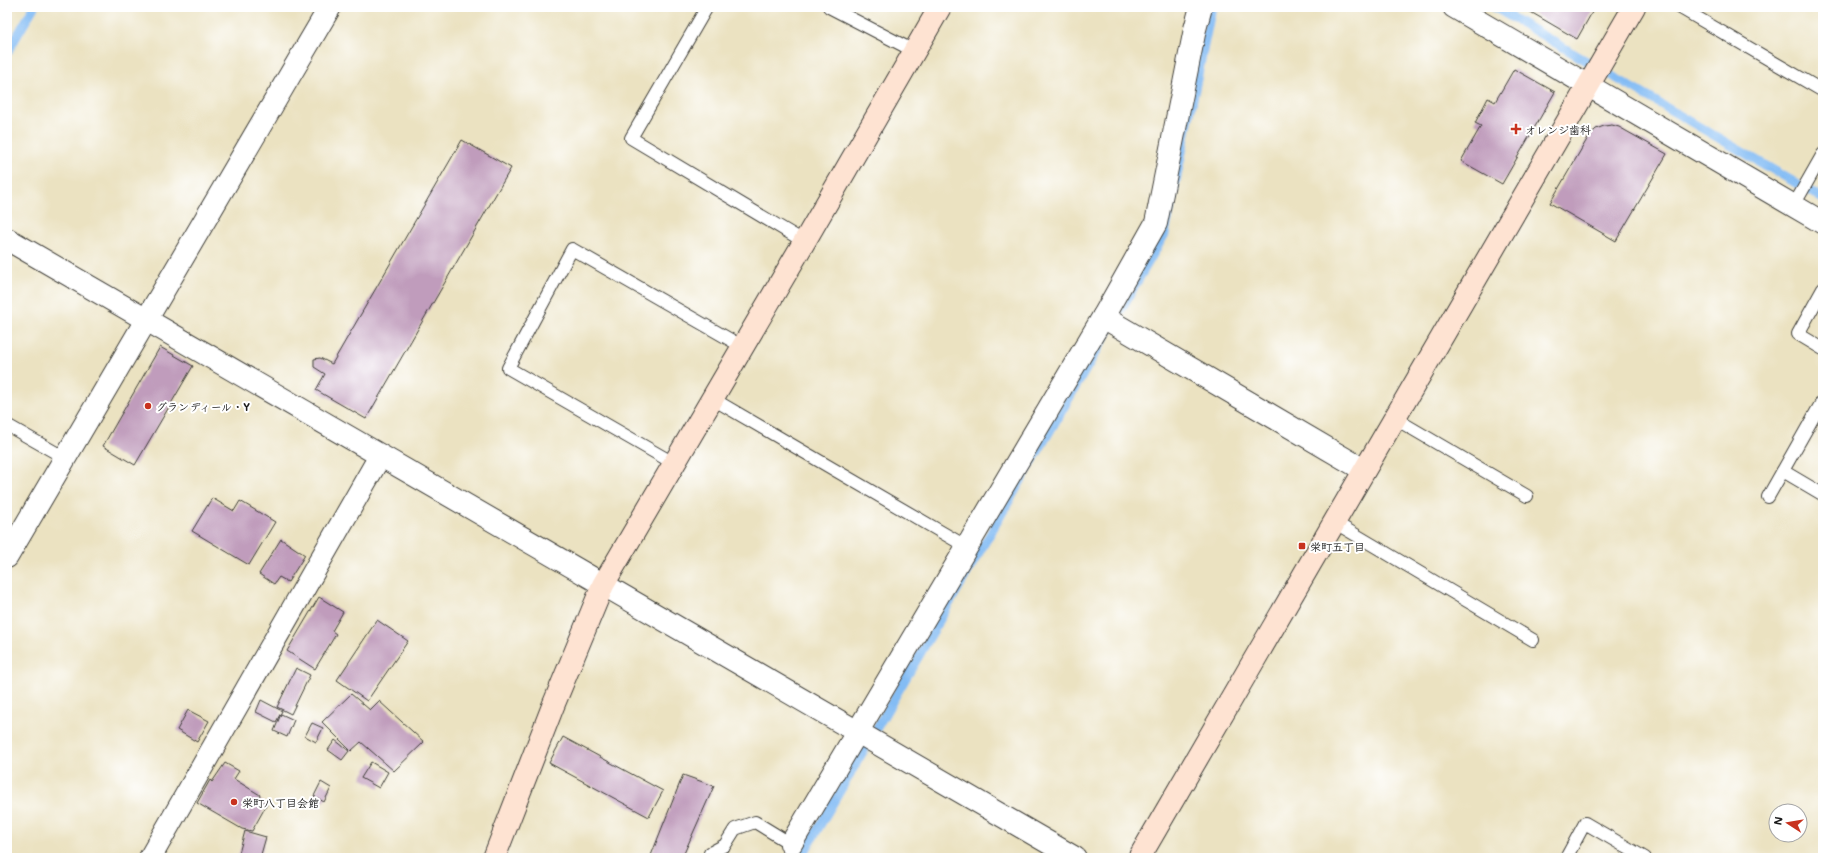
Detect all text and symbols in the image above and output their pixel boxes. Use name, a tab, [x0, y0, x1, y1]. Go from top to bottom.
place label: オレンジ歯科	[1525, 122, 1591, 137]
marker: オレンジ歯科	[1510, 123, 1522, 135]
place label: グランディール・Y	[156, 399, 250, 414]
marker: グランディール・Y	[143, 401, 153, 411]
place label: 栄町五丁目	[1310, 539, 1365, 554]
marker: 栄町五丁目	[1297, 541, 1307, 551]
place label: 栄町八丁目会館	[242, 795, 319, 810]
marker: 栄町八丁目会館	[229, 797, 239, 807]
north arrow	[1768, 803, 1808, 843]
text: N	[1770, 815, 1786, 826]

